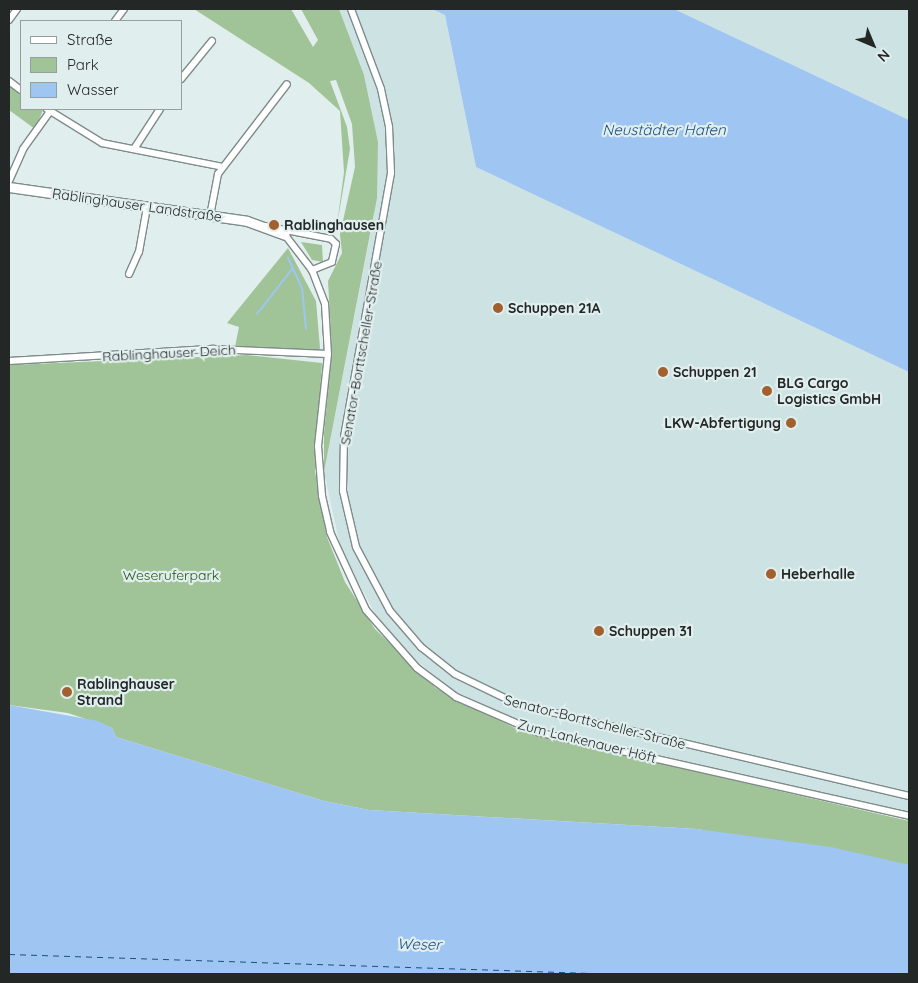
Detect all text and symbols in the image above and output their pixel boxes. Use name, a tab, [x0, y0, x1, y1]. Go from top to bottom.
legend	[20, 20, 182, 110]
north arrow	[848, 20, 898, 70]
text: Straße	[67, 30, 113, 49]
text: N	[874, 46, 894, 66]
text: Park	[67, 55, 99, 74]
text: Wasser	[67, 80, 119, 99]
water label: Neustädter Hafen	[602, 121, 726, 139]
street label: Rablinghauser Landstraße	[51, 185, 223, 225]
place label: Rablinghausen	[284, 217, 384, 233]
marker: Rablinghausen	[268, 219, 280, 231]
street label: Senator-Borttscheller-Straße	[337, 260, 385, 446]
place label: Schuppen 21A	[508, 300, 601, 316]
marker: Schuppen 21A	[492, 302, 504, 314]
street label: Rablinghauser Deich	[102, 341, 236, 365]
place label: Schuppen 21	[673, 364, 757, 380]
marker: Schuppen 21	[657, 366, 669, 378]
place label: BLG Cargo Logistics GmbH	[777, 375, 881, 408]
marker: BLG Cargo Logistics GmbH	[761, 385, 773, 397]
place label: LKW-Abfertigung	[664, 415, 781, 431]
marker: LKW-Abfertigung	[785, 417, 797, 429]
place label: Heberhalle	[781, 566, 855, 582]
park label: Weseruferpark	[123, 567, 219, 583]
marker: Heberhalle	[765, 568, 777, 580]
place label: Schuppen 31	[609, 623, 692, 639]
marker: Schuppen 31	[593, 625, 605, 637]
place label: Rablinghauser Strand	[77, 676, 175, 709]
marker: Rablinghauser Strand	[61, 686, 73, 698]
street label: Senator-Borttscheller-Straße	[502, 691, 688, 753]
street label: Zum Lankenauer Höft	[516, 716, 658, 766]
water label: Weser	[397, 935, 441, 953]

